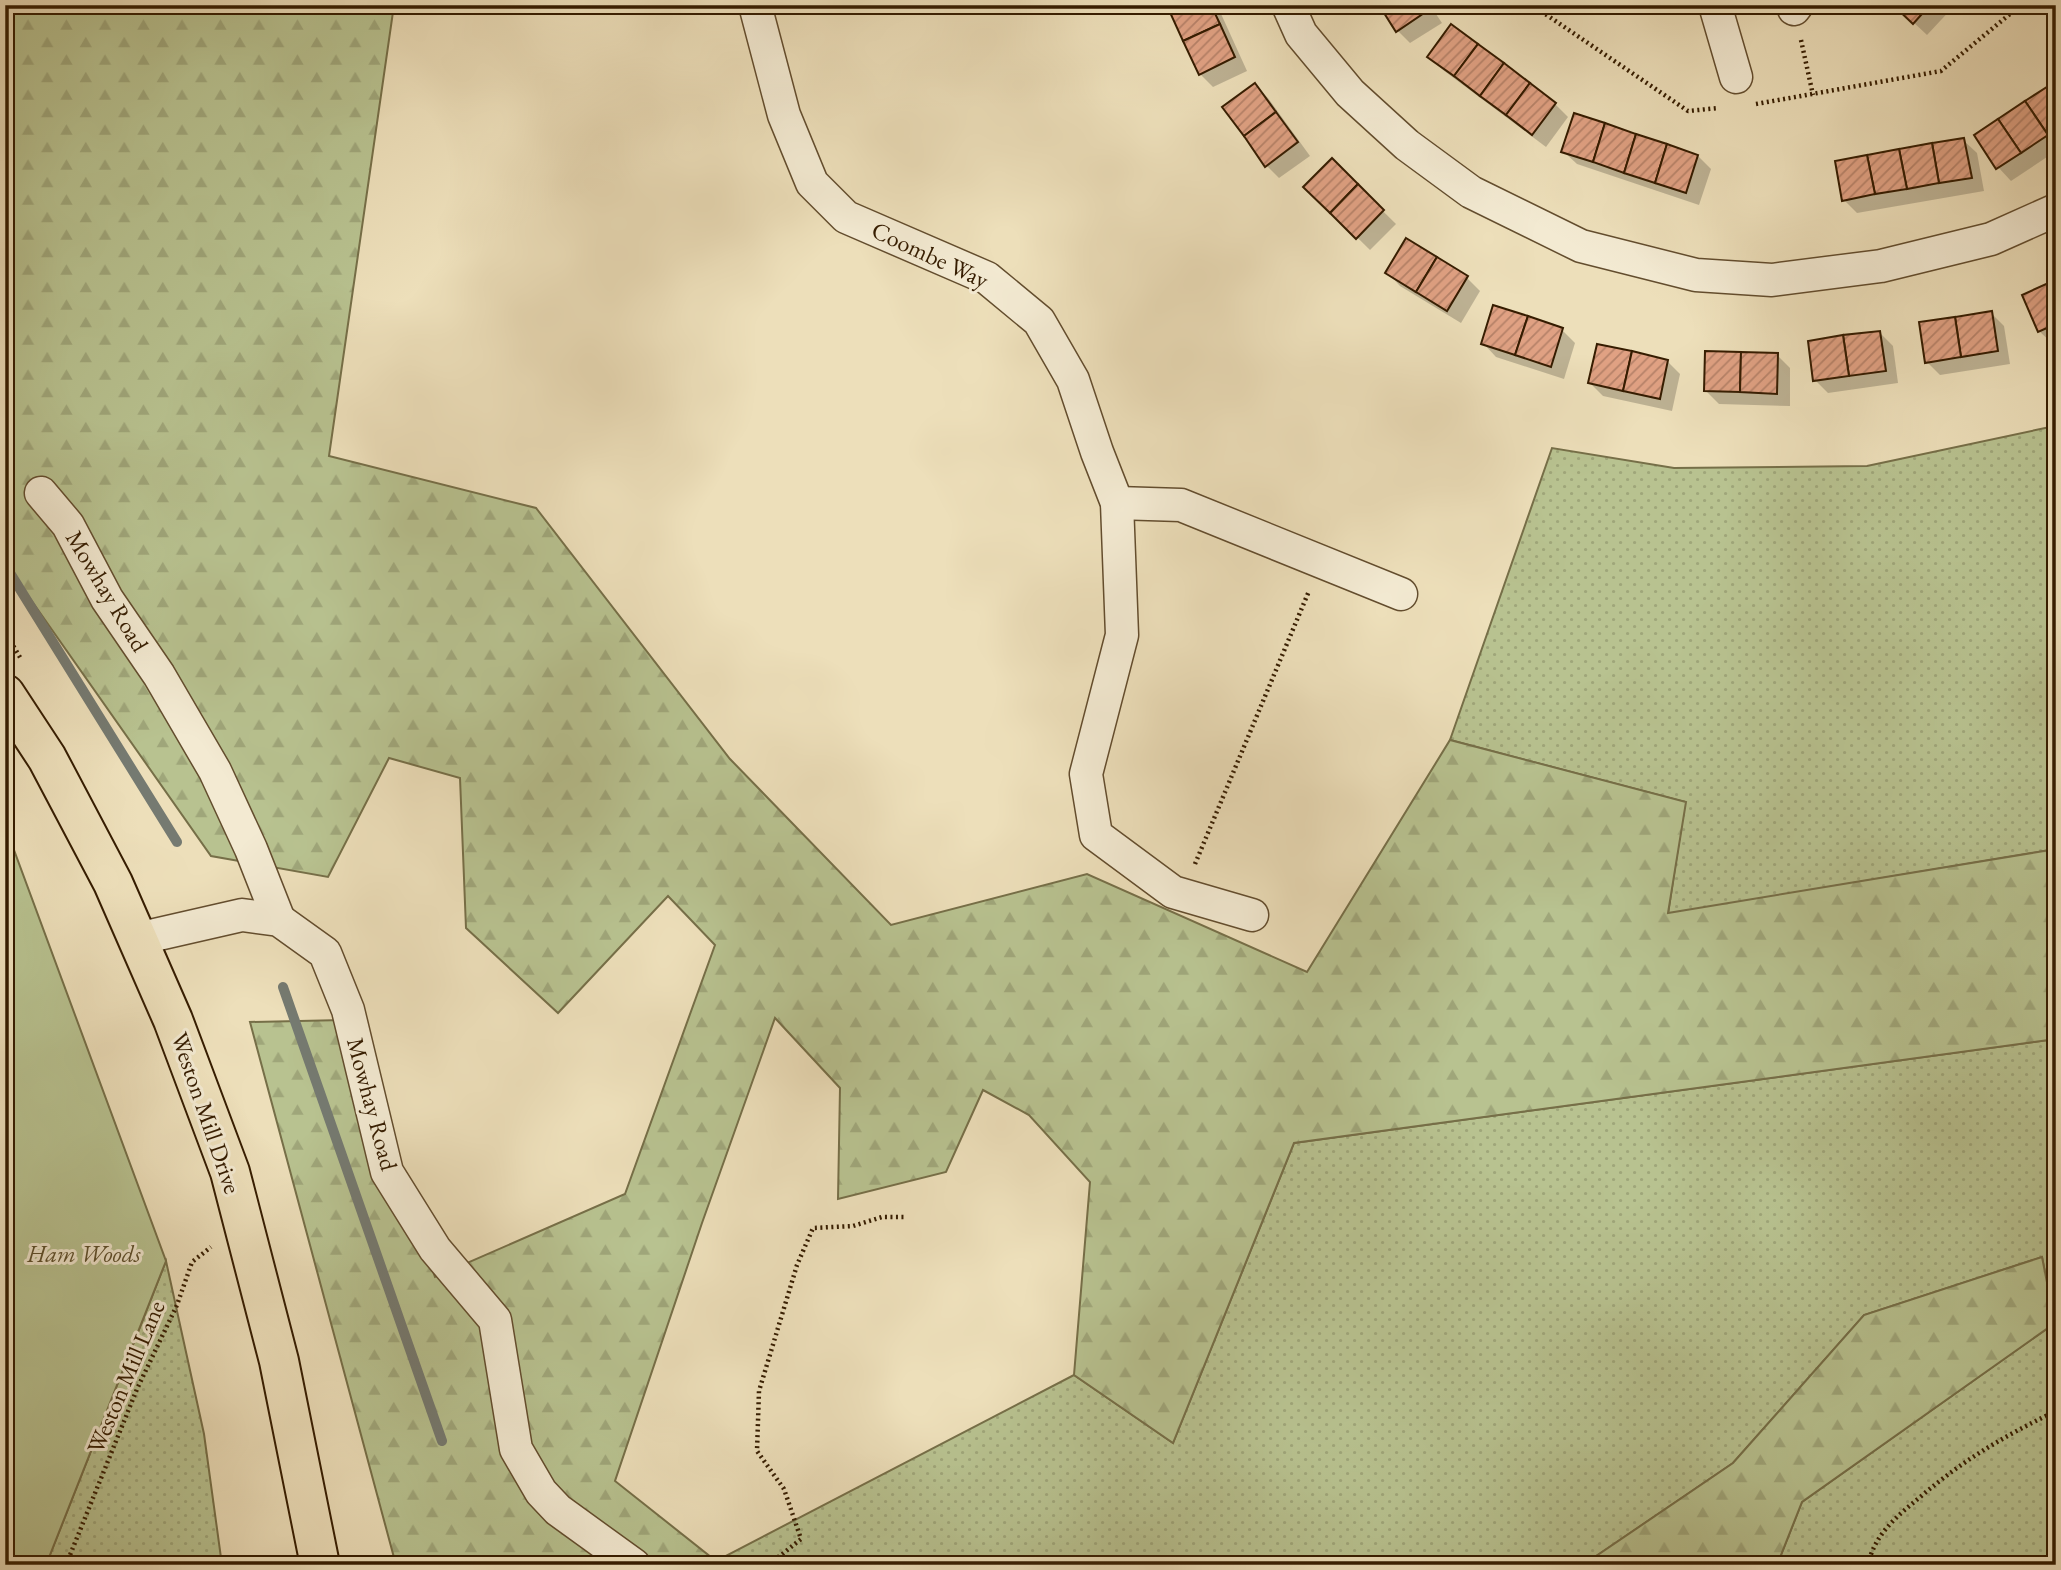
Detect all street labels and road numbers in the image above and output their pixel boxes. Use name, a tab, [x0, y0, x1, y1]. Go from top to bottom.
street label: Coombe Way	[867, 214, 994, 295]
street label: Mowhay Road	[59, 524, 156, 658]
street label: Weston Mill Drive	[164, 1028, 249, 1198]
street label: Mowhay Road	[340, 1034, 405, 1175]
street label: Weston Mill Lane	[79, 1296, 172, 1458]

